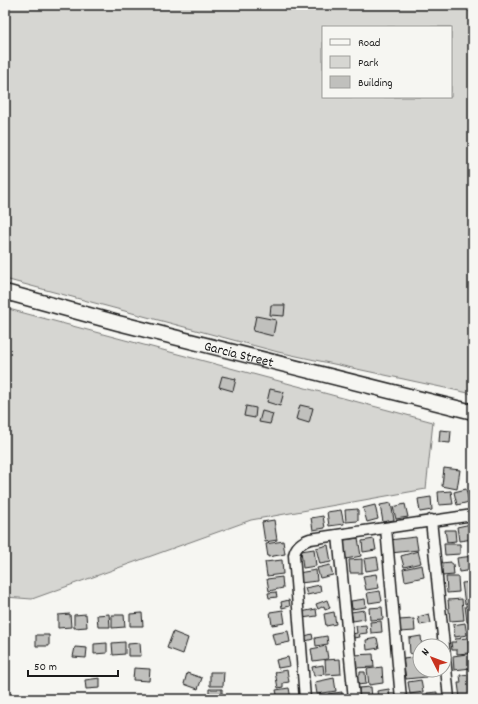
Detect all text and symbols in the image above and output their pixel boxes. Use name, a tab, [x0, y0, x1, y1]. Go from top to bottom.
legend	[322, 26, 452, 98]
text: Road	[358, 35, 380, 52]
text: Park	[358, 55, 379, 72]
text: Building	[358, 75, 393, 92]
street label: Garcia Street	[202, 337, 275, 374]
north arrow	[412, 638, 452, 678]
text: N	[418, 645, 434, 660]
scale bar	[28, 652, 118, 678]
text: 50 m	[34, 659, 57, 676]

